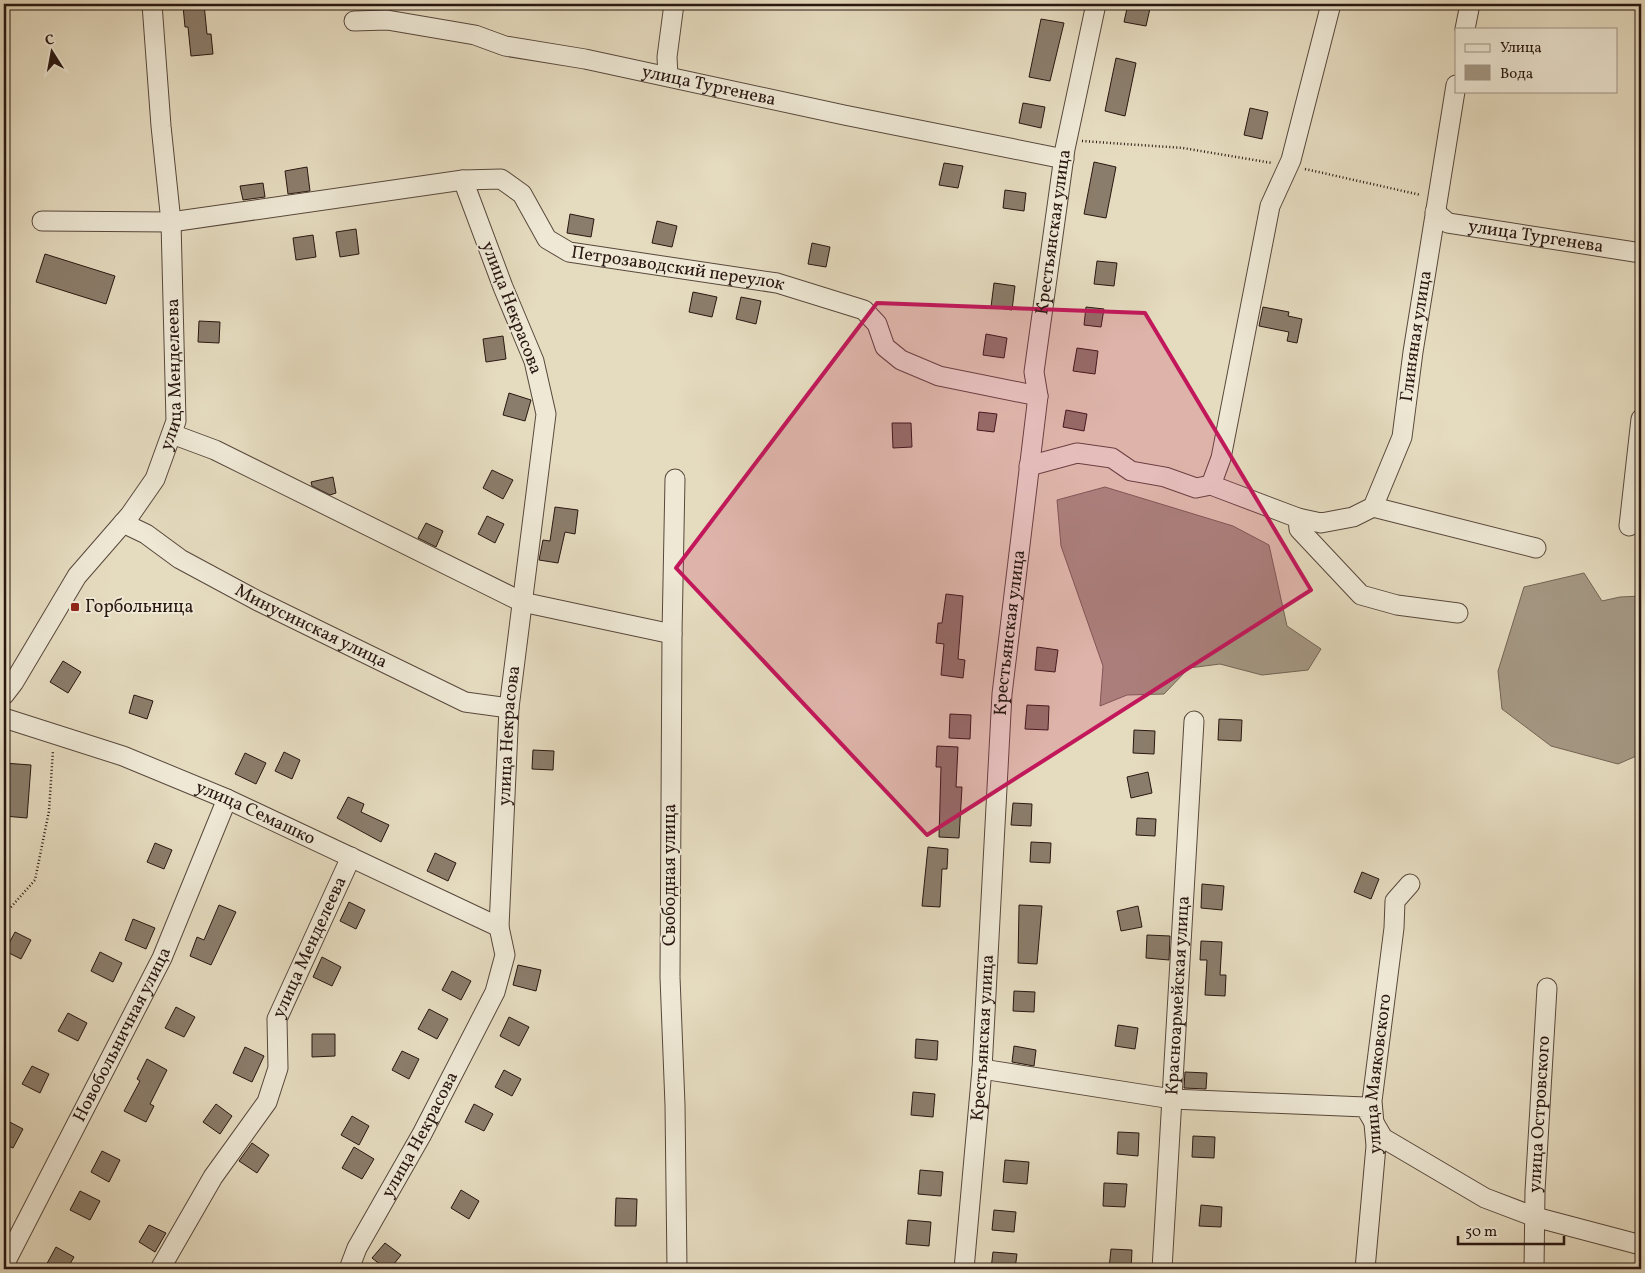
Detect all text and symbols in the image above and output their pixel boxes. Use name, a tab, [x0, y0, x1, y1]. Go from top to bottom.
north arrow	[28, 28, 78, 78]
legend	[1455, 28, 1618, 92]
text: С	[44, 31, 56, 51]
text: Улица	[1500, 38, 1542, 59]
street label: улица Тургенева	[639, 59, 778, 112]
text: Вода	[1500, 64, 1533, 85]
street label: Крестьянская улица	[1030, 148, 1077, 317]
street label: улица Тургенева	[1466, 214, 1605, 260]
street label: улица Некрасова	[474, 238, 548, 378]
street label: Петрозаводский переулок	[569, 240, 788, 297]
street label: Глиняная улица	[1394, 269, 1438, 403]
street label: улица Менделеева	[154, 298, 189, 454]
street label: Крестьянская улица	[988, 548, 1032, 716]
street label: Минусинская улица	[230, 578, 391, 675]
place label: Горбольница	[85, 595, 193, 620]
marker: Горбольница	[69, 601, 81, 613]
street label: улица Некрасова	[492, 664, 527, 806]
street label: улица Семашко	[192, 775, 319, 851]
street label: Свободная улица	[658, 804, 683, 946]
street label: улица Менделеева	[266, 872, 353, 1022]
street label: Красноармейская улица	[1160, 895, 1196, 1096]
street label: Новобольничная улица	[67, 943, 178, 1127]
street label: Крестьянская улица	[965, 954, 1001, 1122]
street label: улица Маяковского	[1360, 992, 1398, 1155]
street label: улица Островского	[1522, 1035, 1557, 1193]
street label: улица Некрасова	[376, 1067, 464, 1203]
scale bar	[1458, 1213, 1564, 1245]
text: 50 m	[1465, 1222, 1497, 1243]

